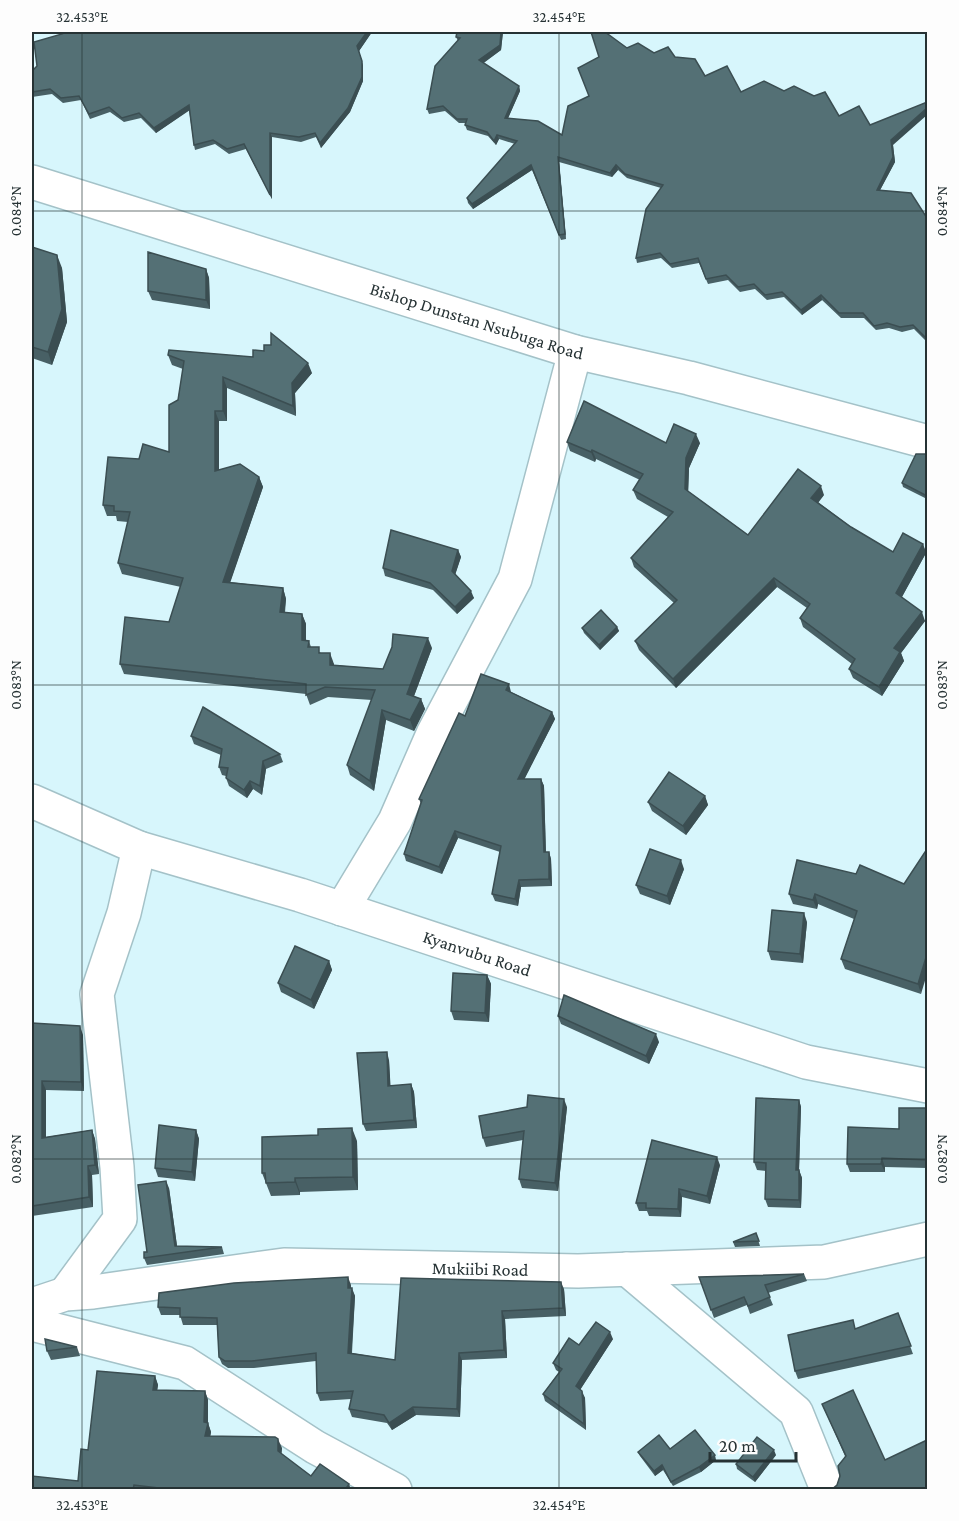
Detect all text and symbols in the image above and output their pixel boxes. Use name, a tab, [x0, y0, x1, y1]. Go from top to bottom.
text: 32.453°E	[56, 9, 108, 25]
text: 32.454°E	[533, 9, 585, 25]
text: 0.084°N	[8, 186, 24, 236]
text: 0.084°N	[934, 186, 950, 236]
street label: Bishop Dunstan Nsubuga Road	[367, 278, 586, 364]
text: 0.083°N	[8, 660, 24, 710]
text: 0.083°N	[934, 660, 950, 710]
street label: Kyanvubu Road	[421, 926, 534, 981]
text: 0.082°N	[8, 1134, 24, 1184]
text: 0.082°N	[934, 1134, 950, 1184]
street label: Mukiibi Road	[432, 1258, 529, 1280]
scale bar	[710, 1425, 796, 1463]
text: 20 m	[719, 1436, 756, 1456]
text: 32.453°E	[56, 1497, 108, 1513]
text: 32.454°E	[533, 1497, 585, 1513]

